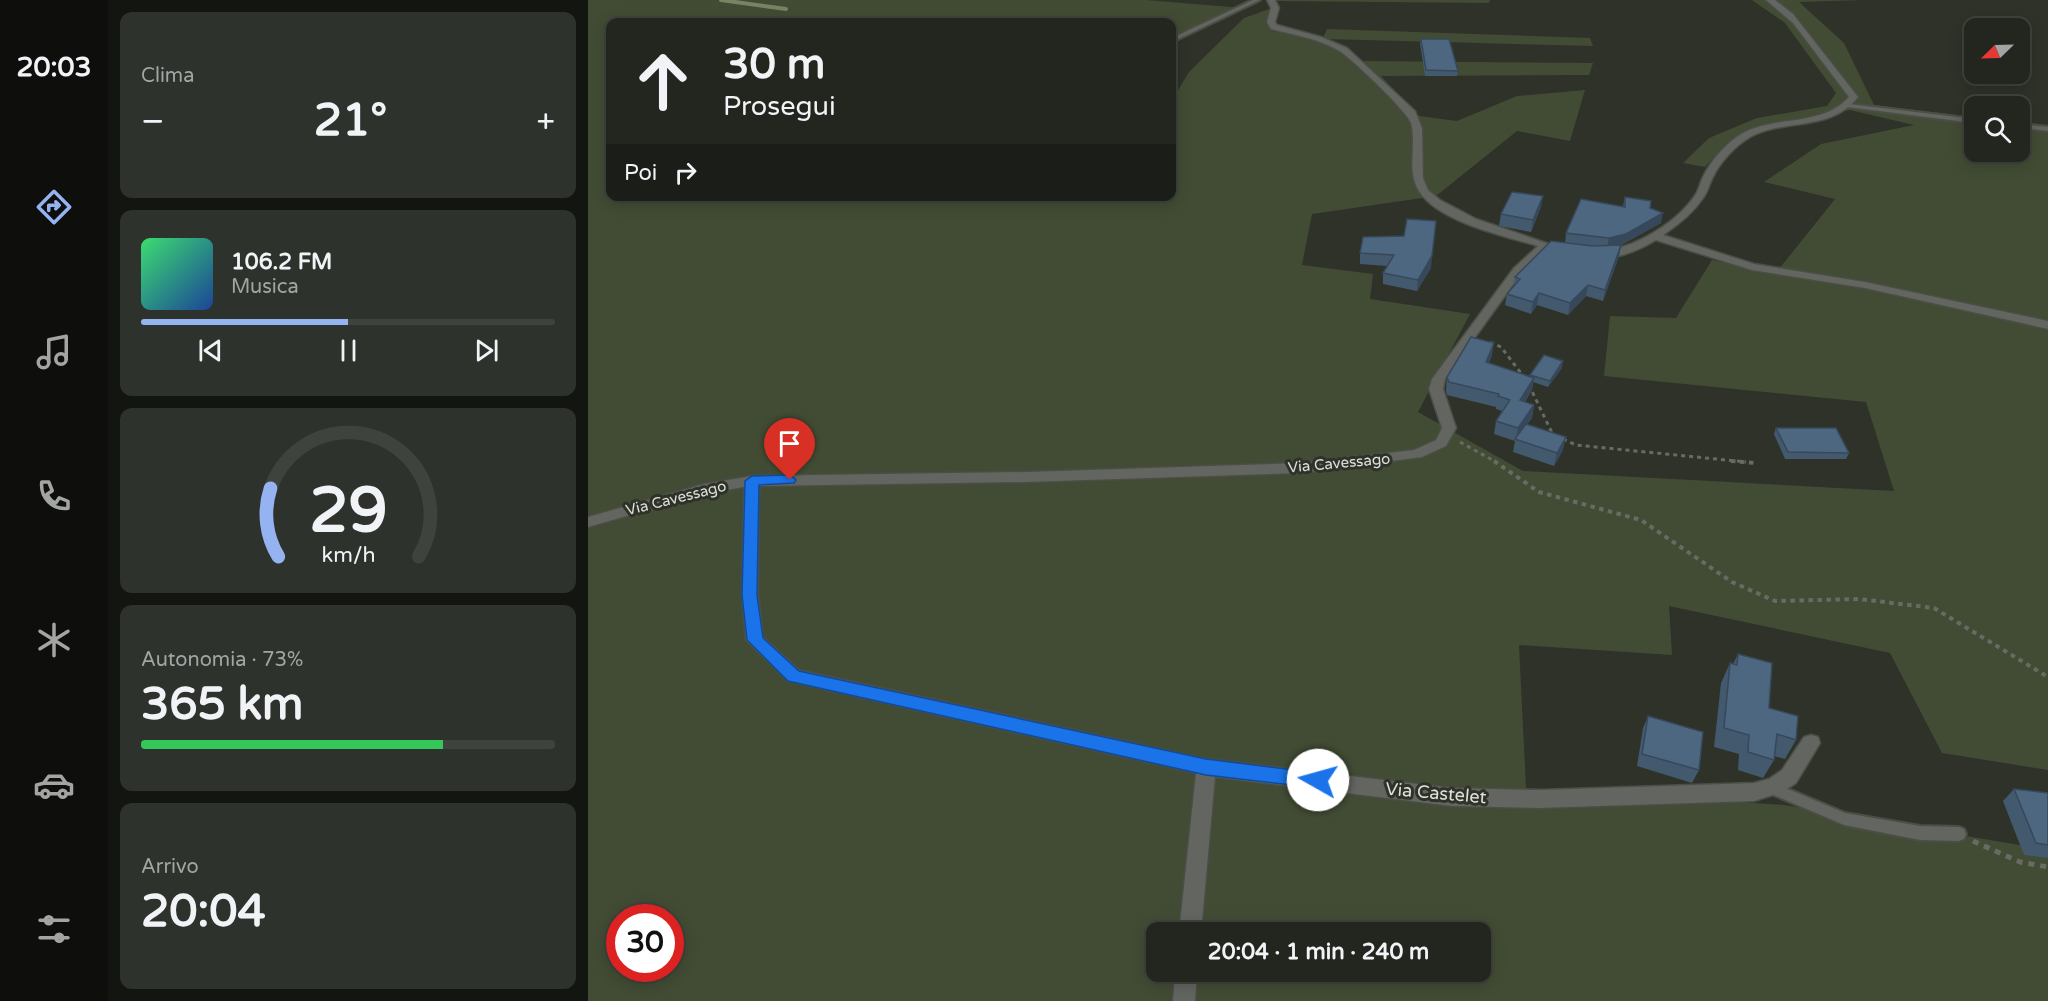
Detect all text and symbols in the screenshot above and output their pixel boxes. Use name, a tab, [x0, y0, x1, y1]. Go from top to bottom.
north arrow	[1964, 18, 2030, 84]
map controls	[1964, 18, 2030, 162]
text: 30 m	[723, 39, 825, 90]
icon: ahead	[624, 42, 702, 120]
text: 20:03	[17, 51, 91, 84]
text: Clima	[141, 64, 194, 88]
text: Prosegui	[723, 90, 836, 123]
text: 21°	[314, 94, 387, 148]
button: search	[1964, 96, 2030, 162]
text: −	[141, 102, 165, 141]
text: +	[536, 102, 555, 141]
icon: right	[669, 156, 702, 189]
text: Poi	[624, 160, 657, 186]
icon: directions	[33, 186, 75, 228]
text: 106.2 FM	[231, 249, 332, 275]
text: Musica	[231, 275, 299, 299]
icon: music	[33, 331, 75, 373]
icon: previous	[194, 334, 227, 367]
icon: pause	[332, 334, 365, 367]
icon: next	[470, 334, 503, 367]
pin	[764, 418, 815, 480]
icon: arrive	[773, 427, 806, 460]
street label: Via Cavessago	[1287, 450, 1391, 476]
icon: phone	[33, 475, 75, 517]
text: 29	[309, 475, 387, 550]
street label: Via Cavessago	[624, 477, 728, 519]
text: km/h	[321, 543, 375, 569]
icon: climate	[33, 619, 75, 661]
text: Autonomia · 73%	[141, 648, 303, 672]
text: 365 km	[141, 678, 303, 732]
position arrow	[1286, 748, 1350, 812]
icon: car	[33, 764, 75, 806]
street label: Via Castelet	[1385, 778, 1488, 808]
text: Arrivo	[141, 855, 199, 879]
text: 20:04	[141, 885, 266, 939]
speed limit sign: 30	[606, 904, 684, 982]
icon: filters	[33, 908, 75, 950]
text: 20:04 · 1 min · 240 m	[1208, 939, 1429, 965]

